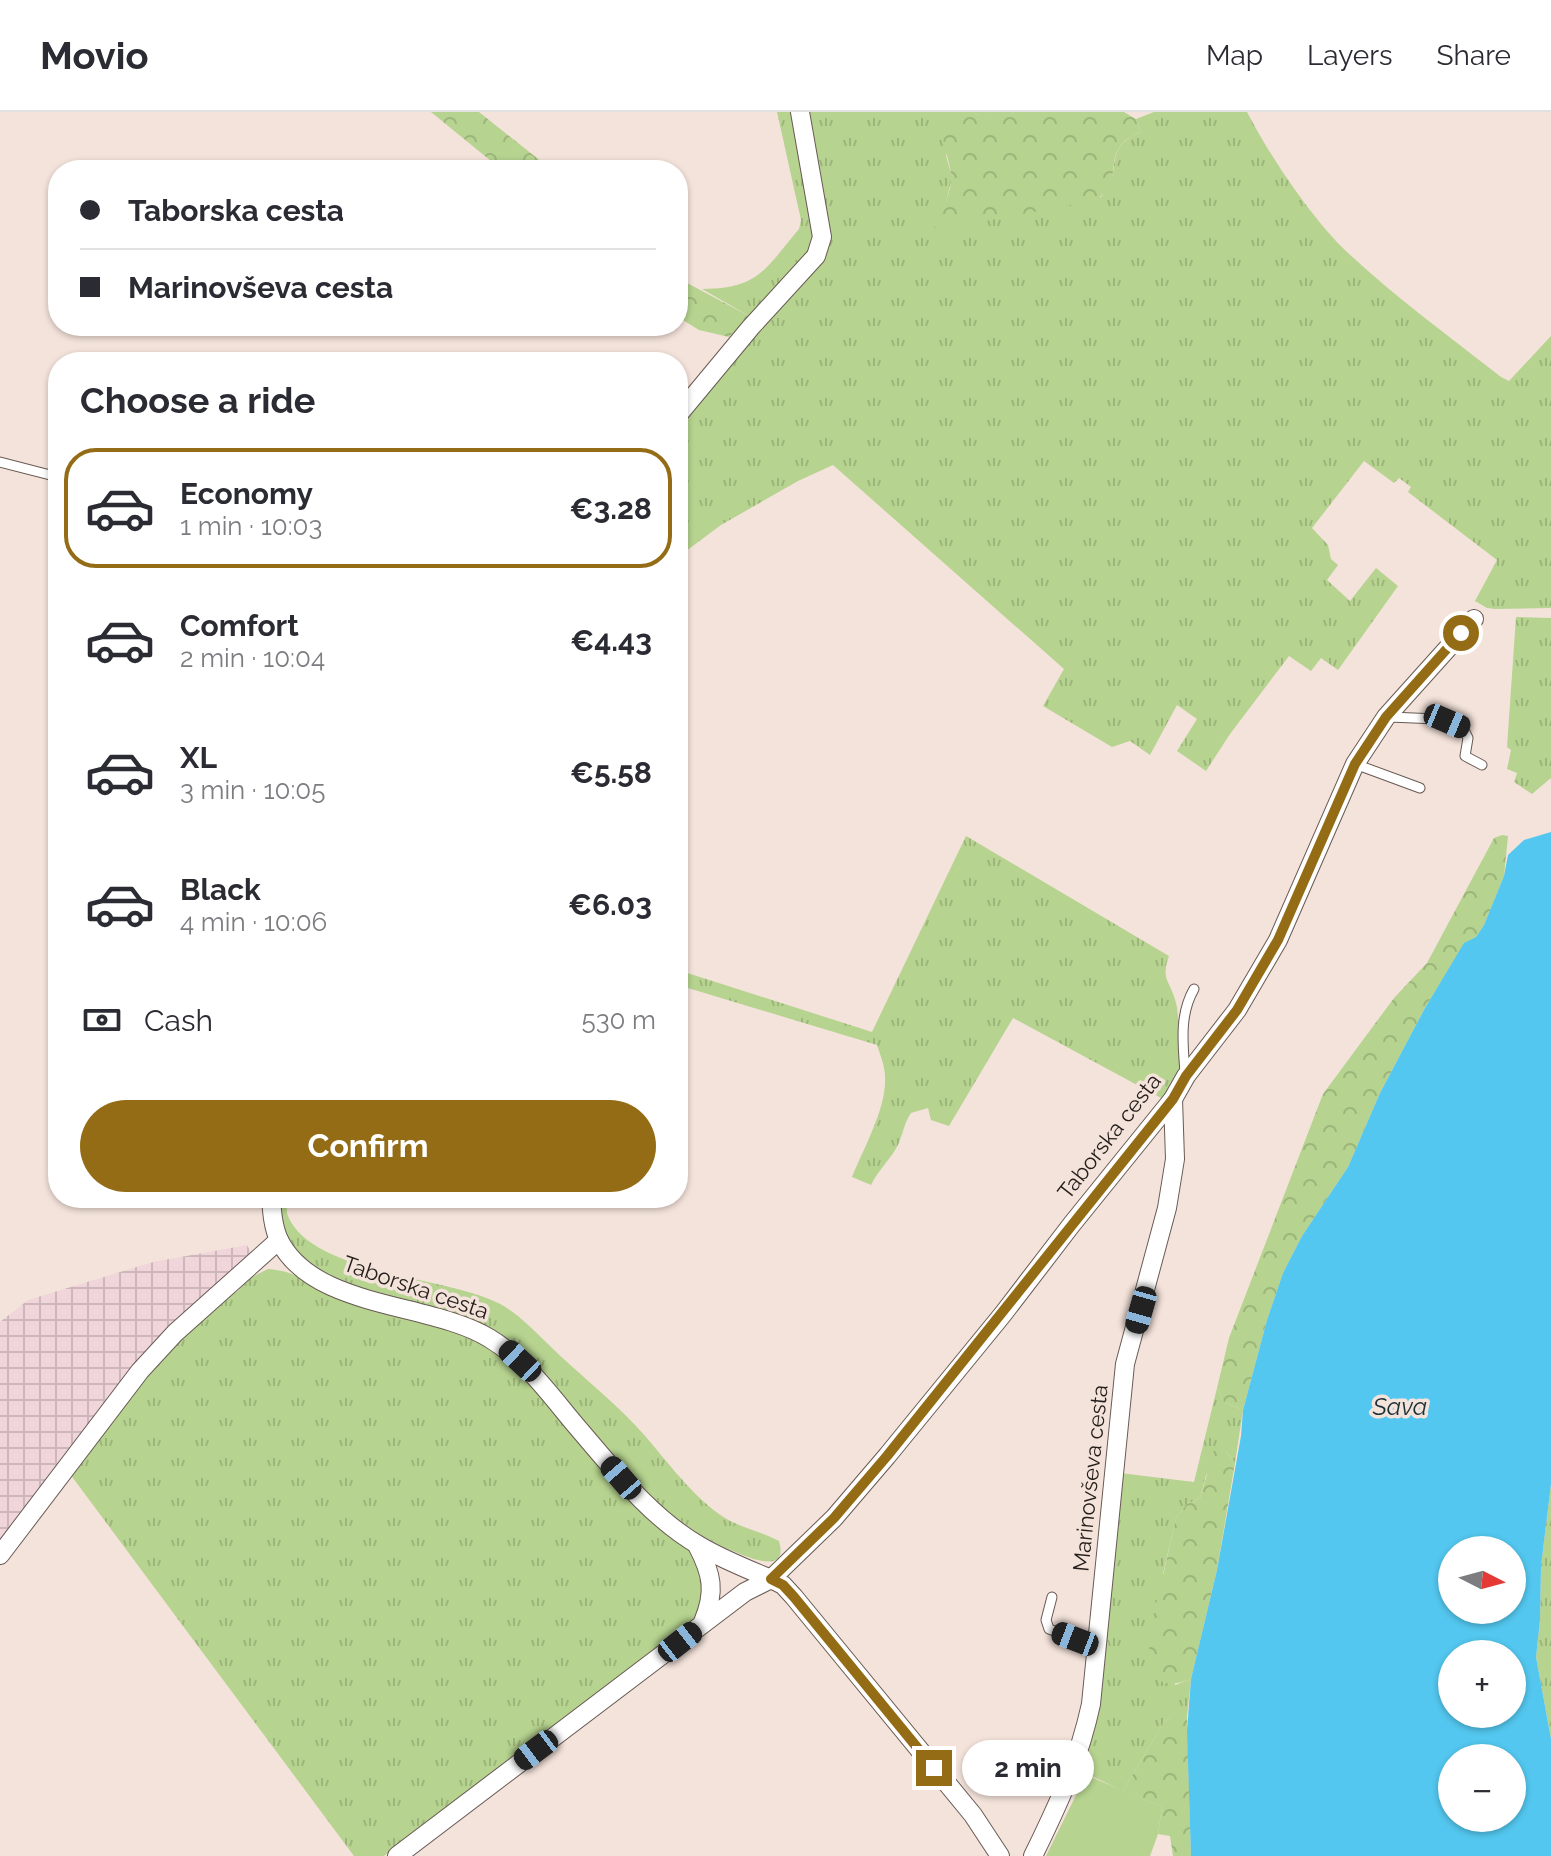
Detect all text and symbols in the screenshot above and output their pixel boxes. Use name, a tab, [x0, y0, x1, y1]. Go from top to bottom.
text: Movio	[40, 33, 149, 78]
text: Map	[1206, 39, 1263, 72]
text: Layers	[1307, 39, 1393, 72]
text: Share	[1437, 39, 1511, 72]
text: Taborska cesta	[128, 193, 344, 228]
text: Marinovševa cesta	[128, 270, 393, 305]
text: Choose a ride	[80, 379, 315, 421]
icon: car	[84, 472, 156, 544]
text: Economy	[180, 476, 313, 511]
text: €3.28	[570, 491, 652, 526]
text: 1 min · 10:03	[180, 511, 322, 541]
icon: car	[84, 604, 156, 676]
text: Comfort	[180, 608, 299, 643]
route start	[1443, 615, 1479, 651]
text: €4.43	[570, 623, 652, 658]
text: 2 min · 10:04	[180, 643, 325, 673]
car	[1420, 701, 1474, 741]
icon: car	[84, 736, 156, 808]
text: XL	[180, 740, 217, 775]
text: €5.58	[570, 755, 652, 790]
text: 3 min · 10:05	[180, 775, 325, 805]
icon: car	[84, 868, 156, 940]
text: Black	[180, 872, 261, 907]
text: €6.03	[568, 887, 652, 922]
text: 4 min · 10:06	[180, 907, 327, 937]
icon: cash	[80, 998, 124, 1042]
text: Cash	[144, 1003, 213, 1038]
text: 530 m	[582, 1005, 656, 1035]
street label: Taborska cesta	[1052, 1068, 1166, 1204]
button: Confirm	[80, 1100, 656, 1192]
street label: Taborska cesta	[340, 1250, 492, 1324]
car	[1123, 1284, 1159, 1336]
car	[494, 1336, 546, 1386]
street label: Marinovševa cesta	[1067, 1383, 1113, 1573]
water label: Sava	[1372, 1392, 1427, 1421]
car	[596, 1452, 646, 1504]
north arrow	[1438, 1536, 1526, 1624]
map controls	[1438, 1536, 1526, 1832]
car	[654, 1618, 706, 1666]
car	[1048, 1619, 1102, 1659]
button: +	[1438, 1640, 1526, 1728]
car	[510, 1726, 562, 1774]
callout: 2 min	[962, 1740, 1094, 1796]
button: −	[1438, 1744, 1526, 1832]
route end	[916, 1750, 952, 1786]
text: 2 min	[994, 1753, 1062, 1783]

